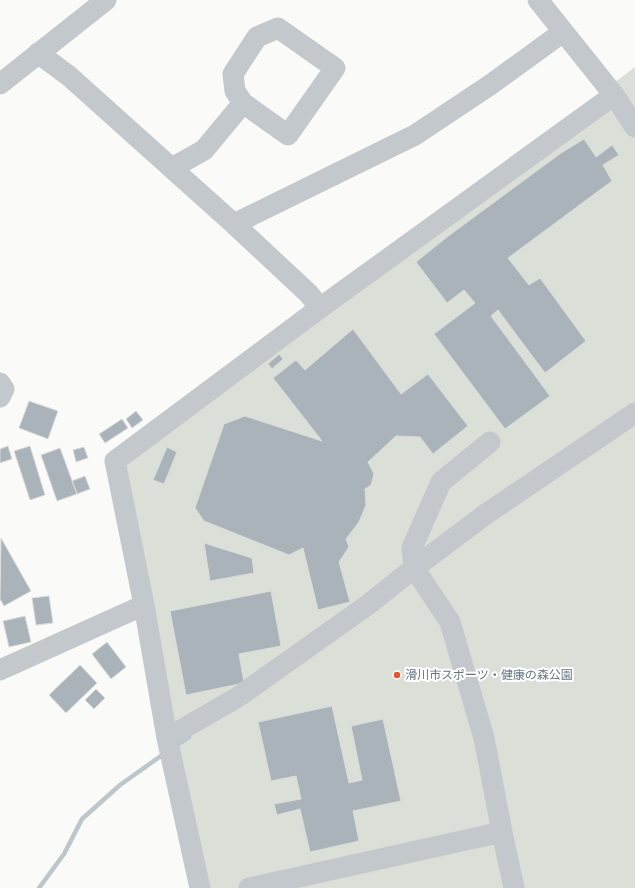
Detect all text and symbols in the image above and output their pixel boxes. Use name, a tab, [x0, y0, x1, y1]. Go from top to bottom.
place label: 滑川市スポーツ・健康の森公園	[405, 668, 573, 682]
marker: 滑川市スポーツ・健康の森公園	[392, 670, 402, 680]

